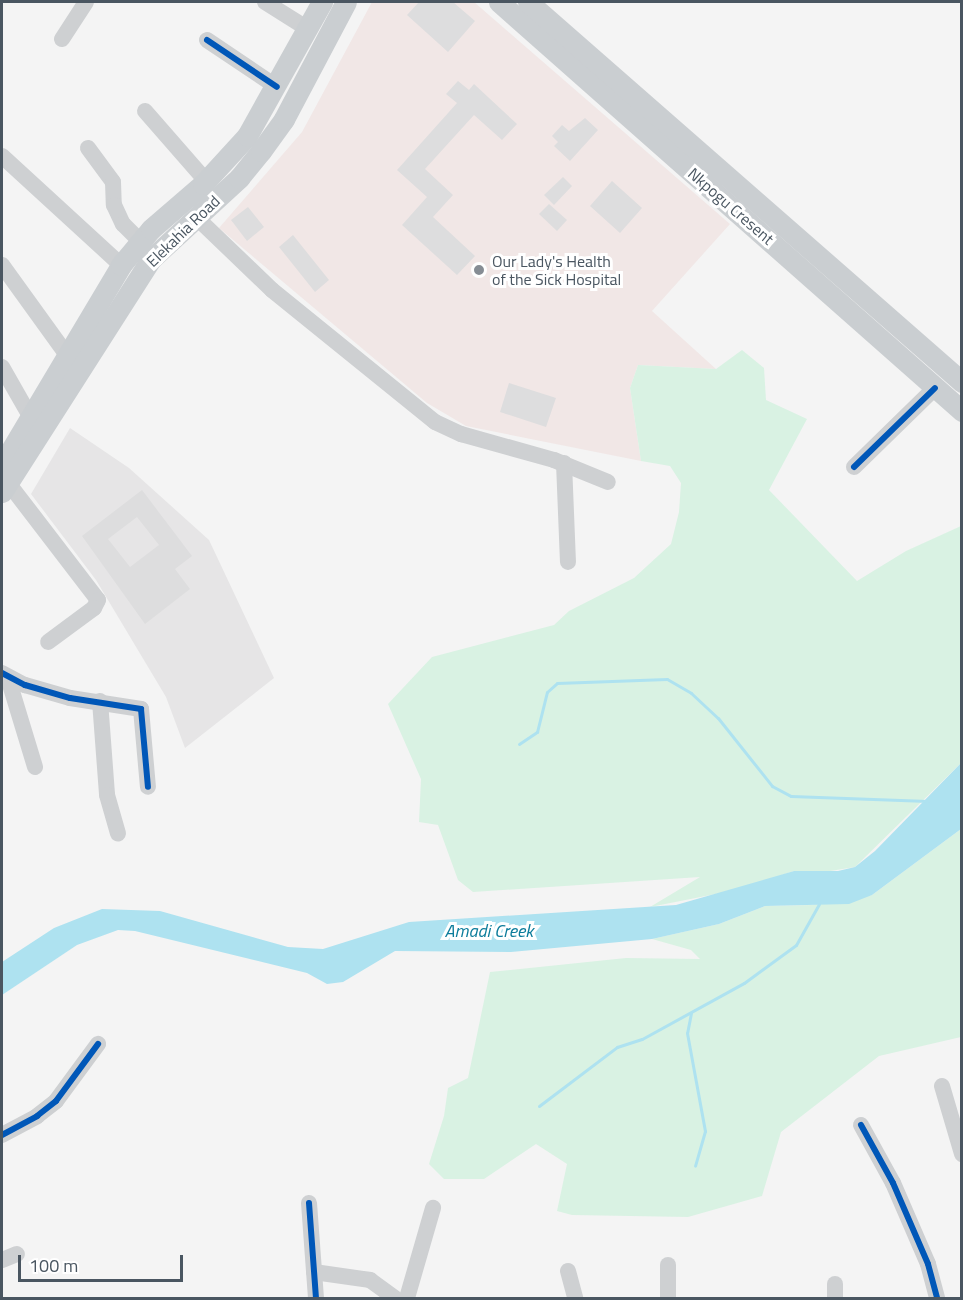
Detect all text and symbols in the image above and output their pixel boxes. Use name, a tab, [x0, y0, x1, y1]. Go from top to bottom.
street label: Nkpogu Cresent	[684, 164, 778, 248]
street label: Elekahia Road	[142, 191, 224, 271]
place label: Our Lady's Health of the Sick Hospital	[492, 251, 621, 289]
marker: Our Lady's Health of the Sick Hospital	[470, 261, 488, 279]
water label: Amadi Creek	[445, 920, 533, 942]
scale bar	[21, 1243, 186, 1281]
text: 100 m	[29, 1252, 78, 1279]

